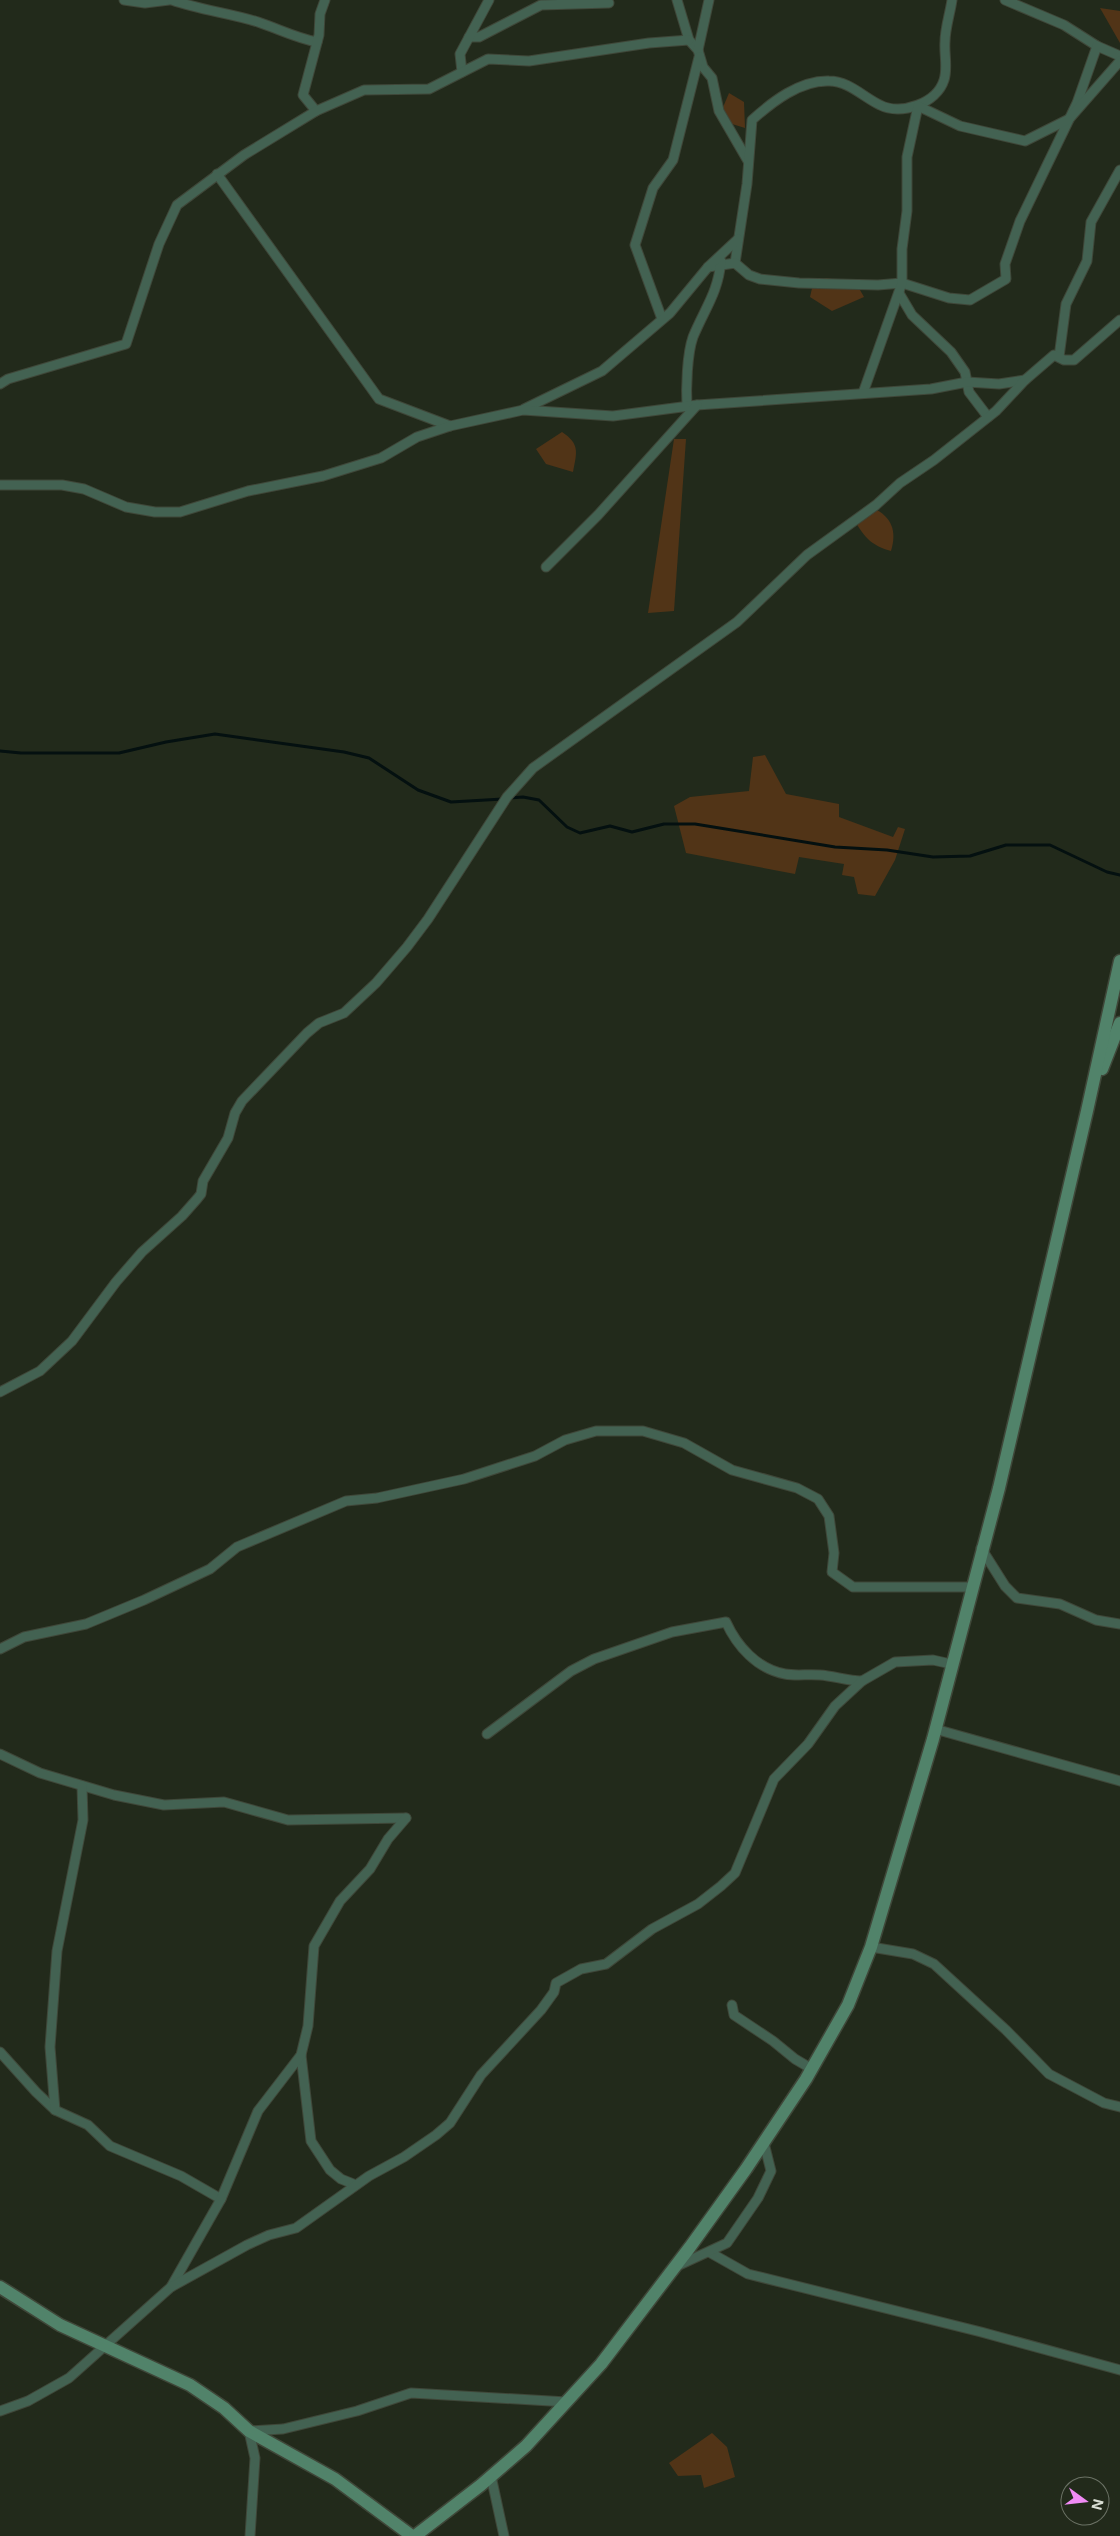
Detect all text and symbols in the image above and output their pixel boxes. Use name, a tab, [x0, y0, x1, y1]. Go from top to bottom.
north arrow	[1060, 2476, 1110, 2526]
text: N	[1088, 2497, 1108, 2512]

